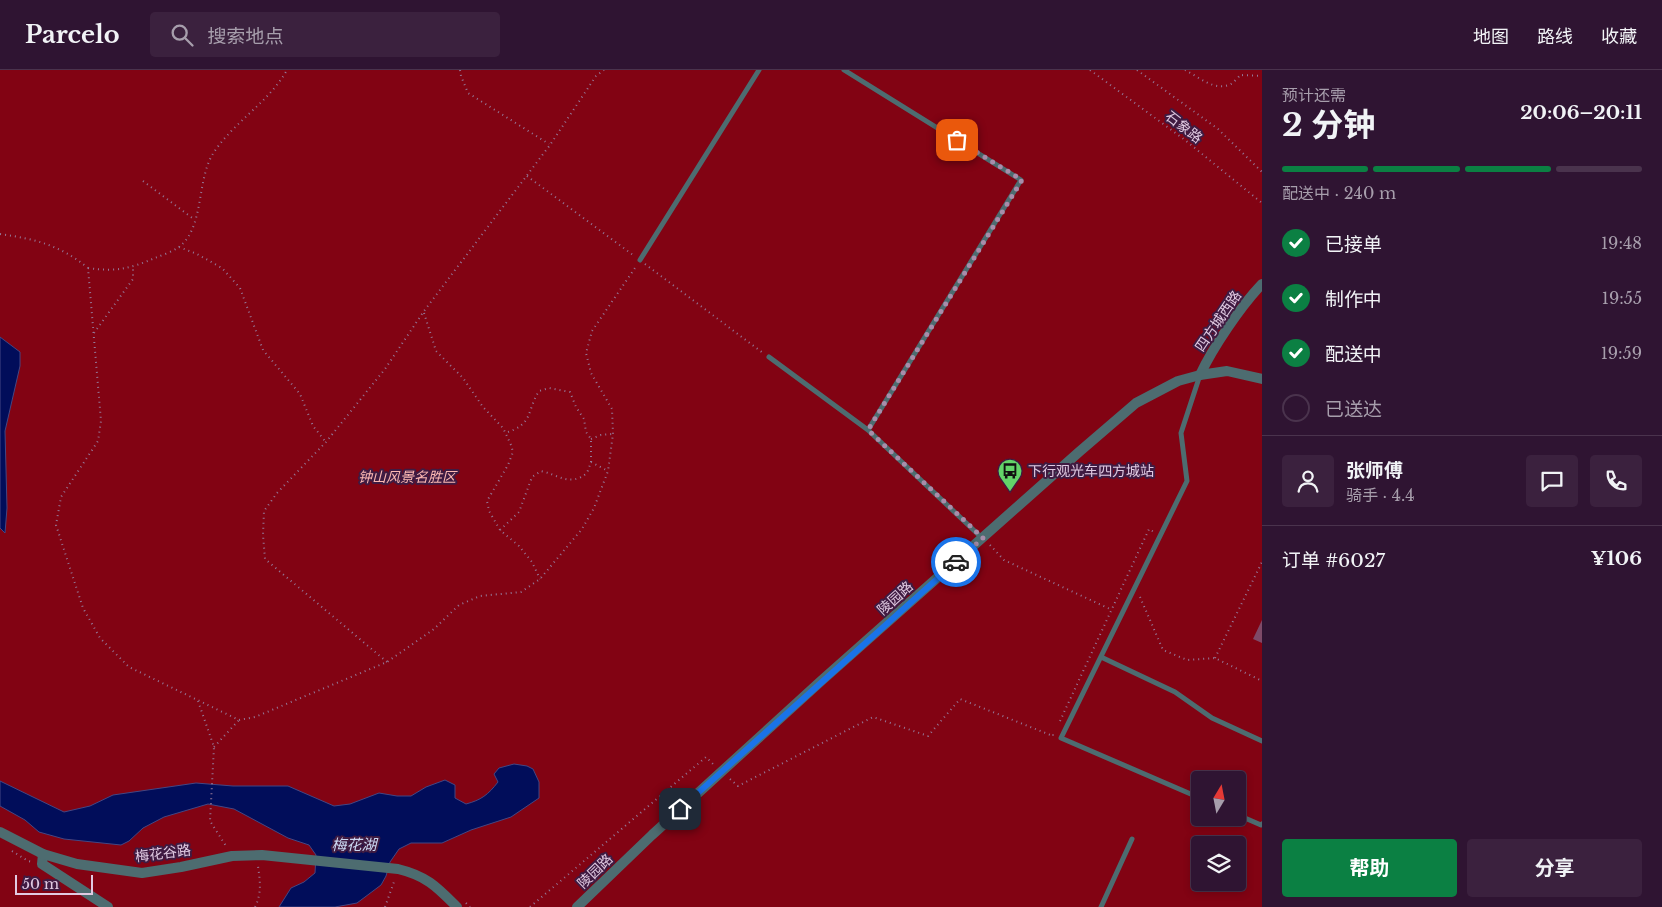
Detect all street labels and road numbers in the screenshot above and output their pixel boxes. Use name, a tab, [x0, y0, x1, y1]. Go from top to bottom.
street label: 石象路	[1162, 107, 1206, 147]
street label: 四方城西路	[1191, 287, 1245, 355]
street label: 陵园路	[873, 577, 917, 619]
street label: 梅花谷路	[134, 841, 192, 865]
street label: 陵园路	[574, 850, 616, 892]

